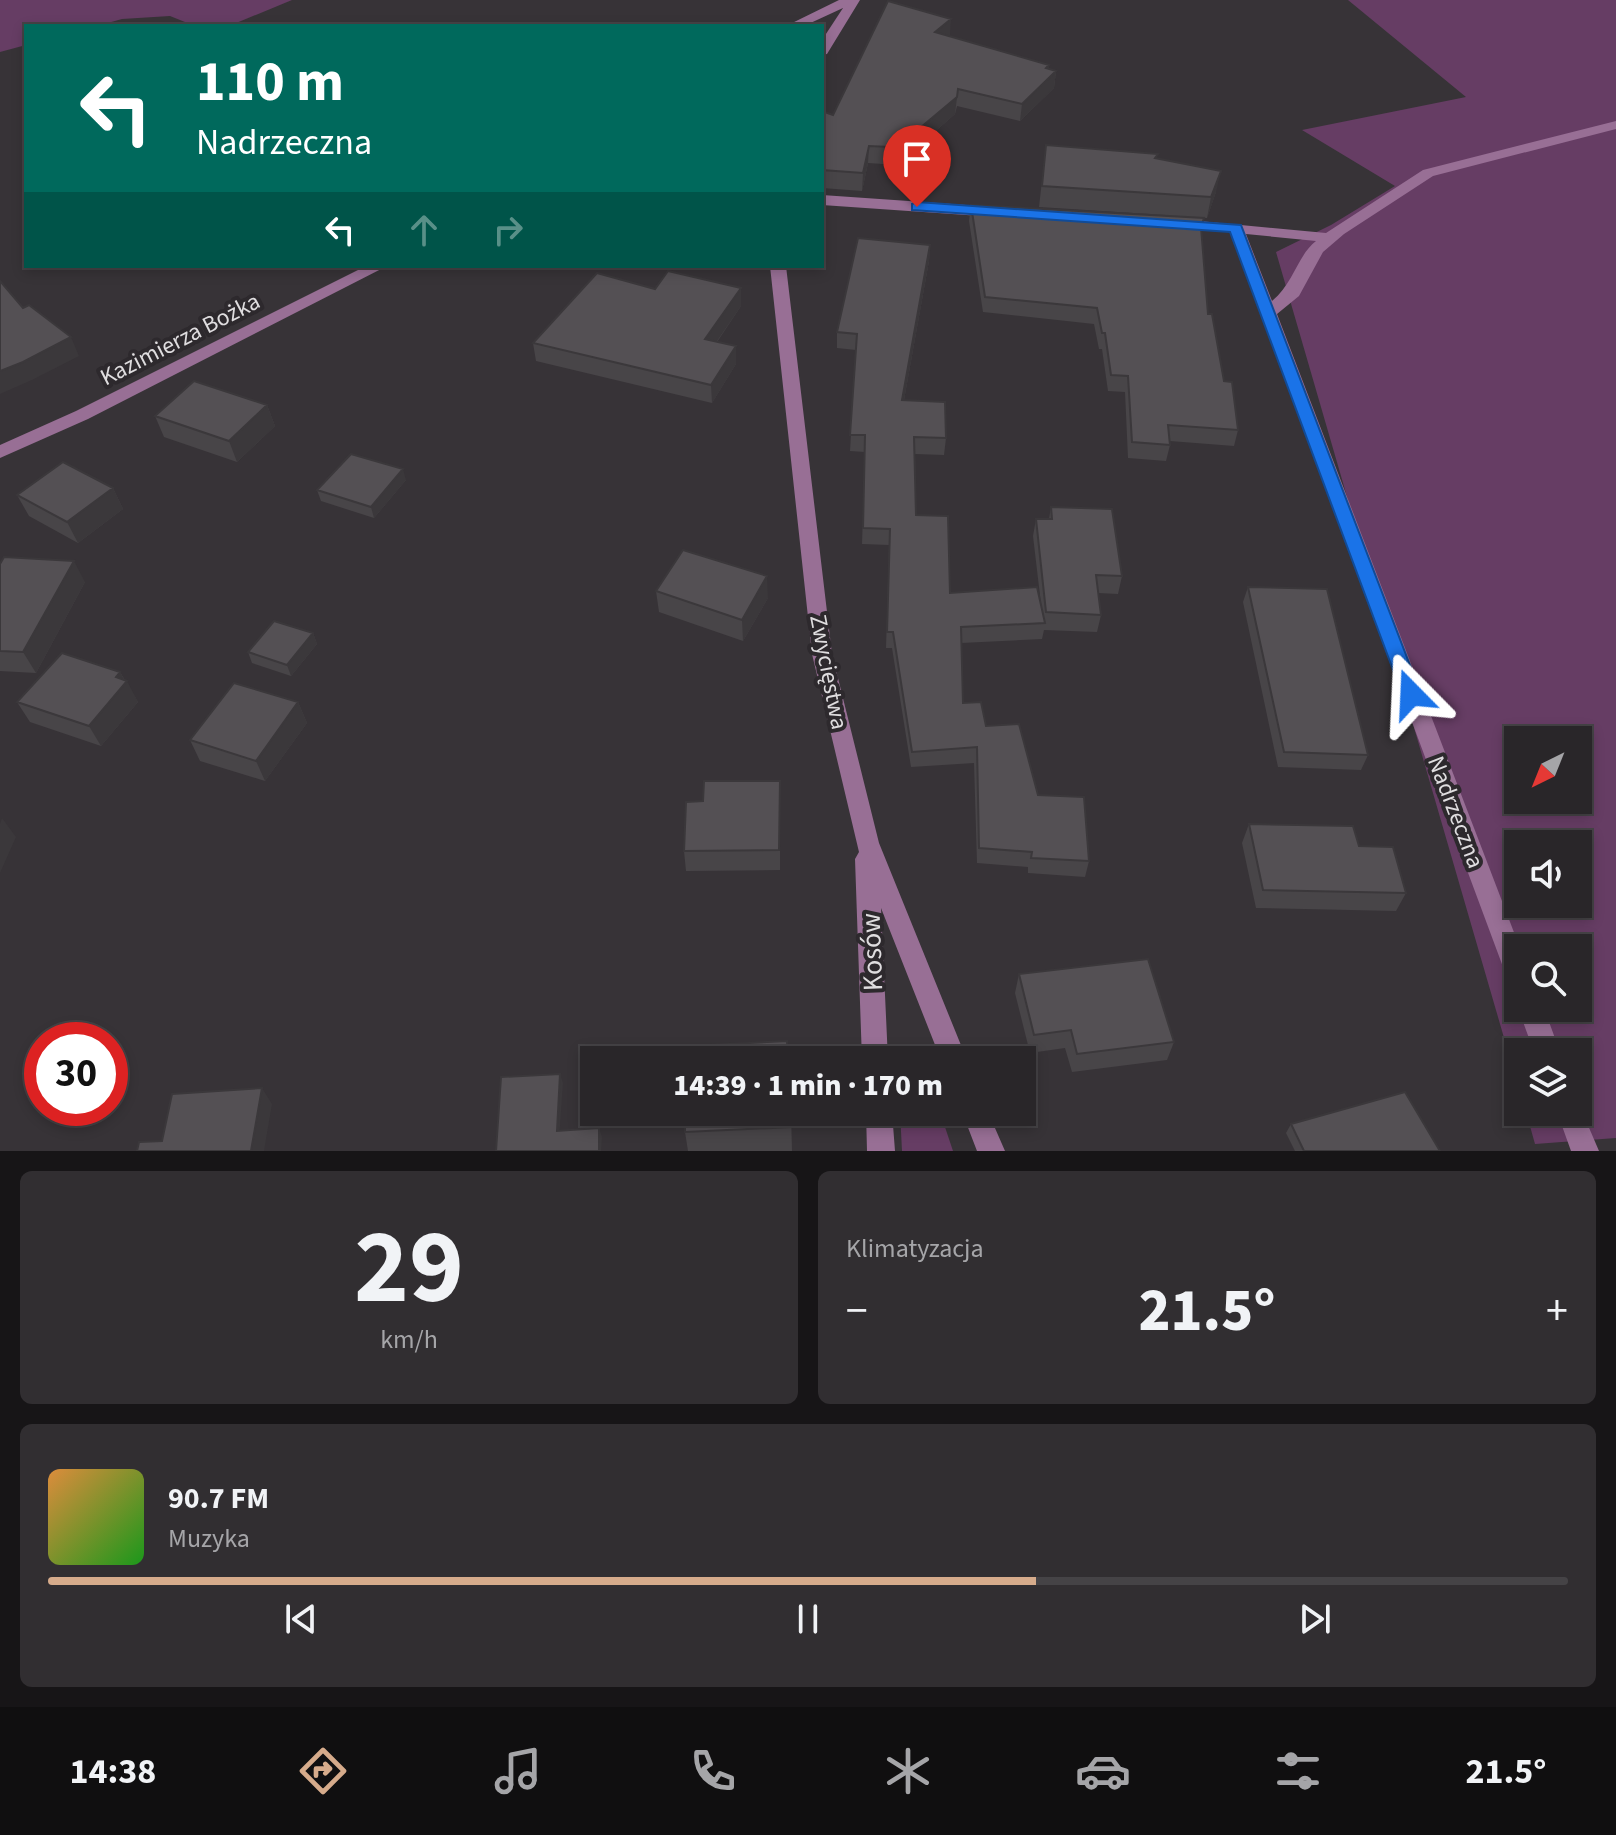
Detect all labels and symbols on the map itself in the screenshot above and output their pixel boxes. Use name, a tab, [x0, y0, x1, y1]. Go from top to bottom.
pin	[883, 125, 951, 207]
street label: Kazimierza Bożka	[94, 284, 266, 395]
street label: Zwycięstwa	[800, 612, 857, 733]
position arrow	[1369, 652, 1453, 736]
north arrow	[1504, 726, 1592, 814]
street label: Nadrzeczna	[1418, 751, 1493, 873]
street label: Kosów	[851, 912, 893, 992]
speed limit sign: 30	[24, 1022, 128, 1126]

